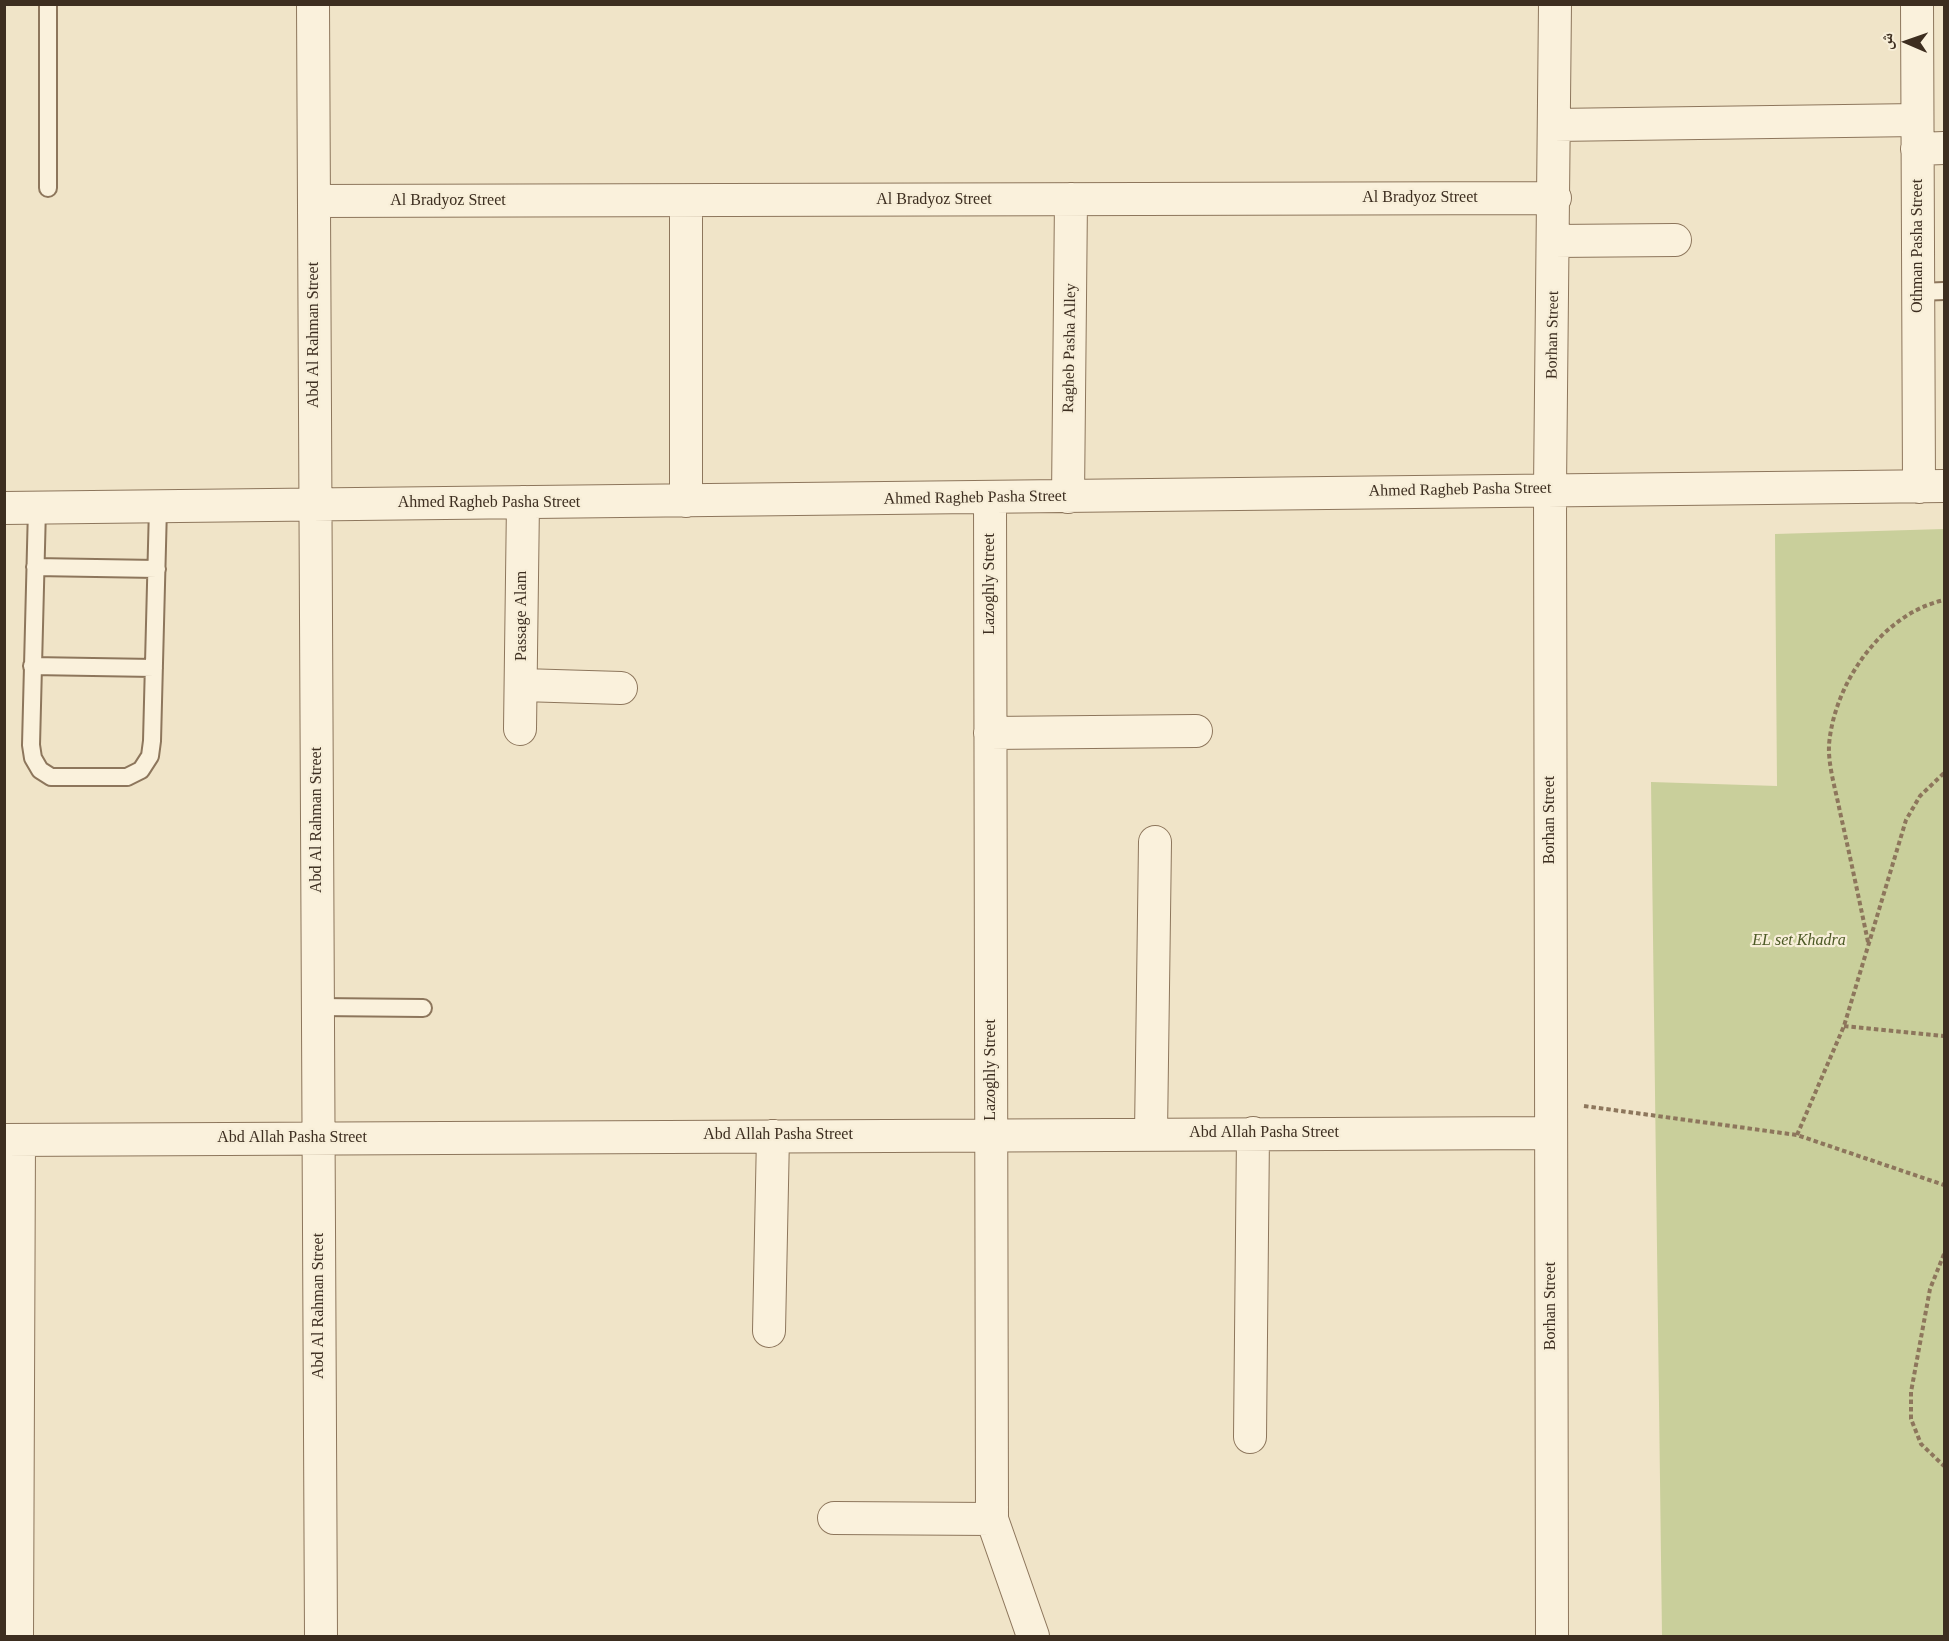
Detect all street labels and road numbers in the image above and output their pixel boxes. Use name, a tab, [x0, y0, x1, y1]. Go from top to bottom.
street label: Othman Pasha Street	[1908, 167, 1928, 325]
street label: Al Bradyoz Street	[1355, 188, 1485, 208]
street label: Al Bradyoz Street	[869, 190, 999, 210]
street label: Al Bradyoz Street	[383, 191, 513, 211]
street label: Abd Al Rahman Street	[304, 252, 324, 418]
street label: Ragheb Pasha Alley	[1059, 274, 1081, 422]
street label: Borhan Street	[1542, 282, 1564, 388]
street label: Ahmed Ragheb Pasha Street	[1354, 479, 1566, 501]
street label: Ahmed Ragheb Pasha Street	[869, 487, 1081, 509]
street label: Ahmed Ragheb Pasha Street	[383, 493, 595, 513]
street label: Lazoghly Street	[980, 525, 1000, 643]
street label: Passage Alam	[512, 564, 532, 668]
street label: Abd Al Rahman Street	[307, 737, 327, 903]
street label: Borhan Street	[1540, 768, 1560, 872]
street label: Lazoghly Street	[981, 1011, 1001, 1129]
street label: Abd Allah Pasha Street	[1178, 1123, 1350, 1143]
street label: Abd Allah Pasha Street	[692, 1125, 864, 1145]
street label: Abd Allah Pasha Street	[206, 1128, 378, 1148]
street label: Abd Al Rahman Street	[309, 1223, 329, 1389]
street label: Borhan Street	[1541, 1254, 1561, 1358]

